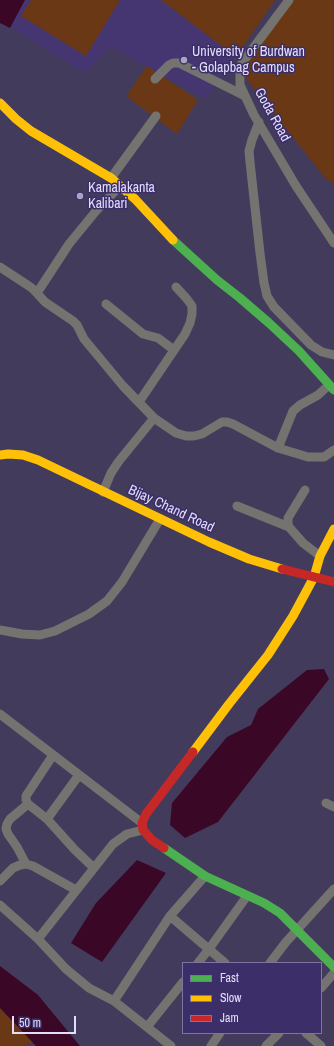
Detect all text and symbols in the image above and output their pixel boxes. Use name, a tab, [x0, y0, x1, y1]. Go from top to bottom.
place label: University of Burdwan - Golapbag Campus	[192, 44, 305, 76]
marker: University of Burdwan - Golapbag Campus	[179, 55, 189, 65]
street label: Goda Road	[250, 85, 294, 145]
place label: Kamalakanta Kalibari	[88, 180, 155, 212]
marker: Kamalakanta Kalibari	[75, 191, 85, 201]
street label: Bijay Chand Road	[125, 482, 217, 536]
legend	[182, 962, 322, 1034]
text: Fast	[220, 970, 239, 986]
text: Slow	[220, 990, 241, 1006]
scale bar	[14, 1008, 78, 1034]
text: Jam	[220, 1010, 239, 1026]
text: 50 m	[19, 1015, 41, 1031]

